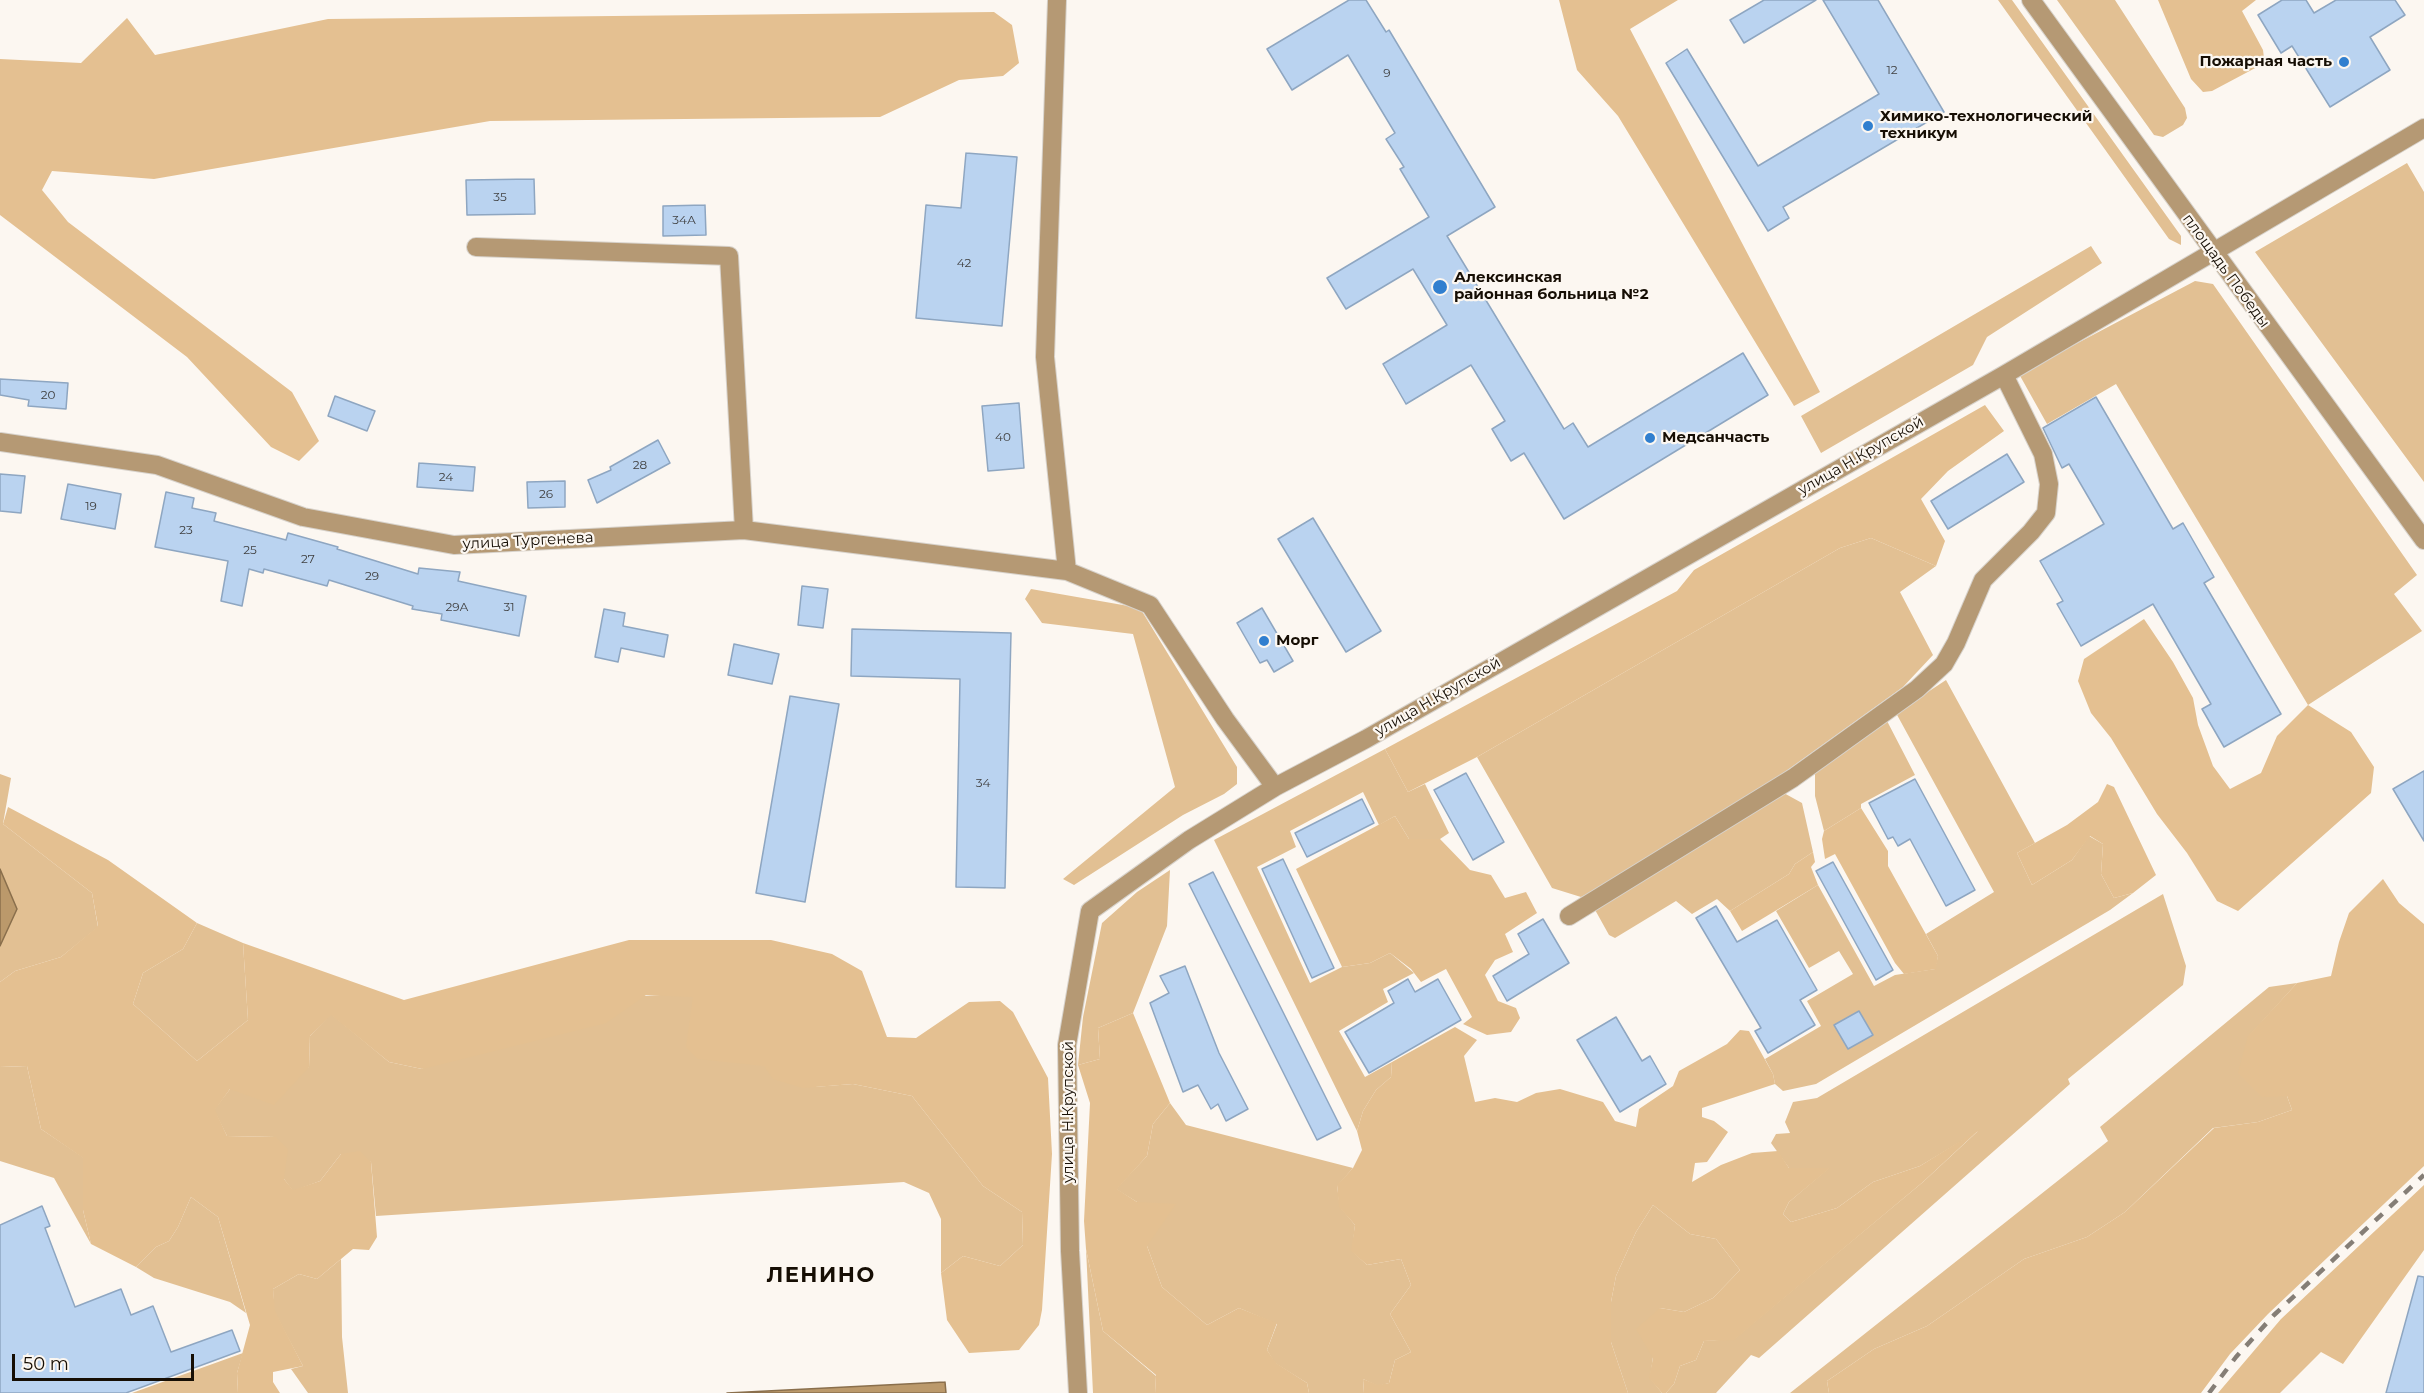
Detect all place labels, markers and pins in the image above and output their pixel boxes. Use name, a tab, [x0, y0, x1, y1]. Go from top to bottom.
place label: Пожарная часть	[2200, 53, 2332, 71]
marker: Пожарная часть	[2337, 55, 2351, 69]
place label: Химико-технологический техникум	[1880, 108, 2092, 143]
marker: Химико-технологический техникум	[1861, 119, 1875, 133]
place label: Алексинская районная больница №2	[1454, 269, 1649, 304]
marker: Алексинская районная больница №2	[1431, 278, 1449, 296]
place label: Медсанчасть	[1662, 429, 1769, 447]
marker: Медсанчасть	[1643, 431, 1657, 445]
place label: Морг	[1276, 632, 1318, 650]
marker: Морг	[1257, 634, 1271, 648]

